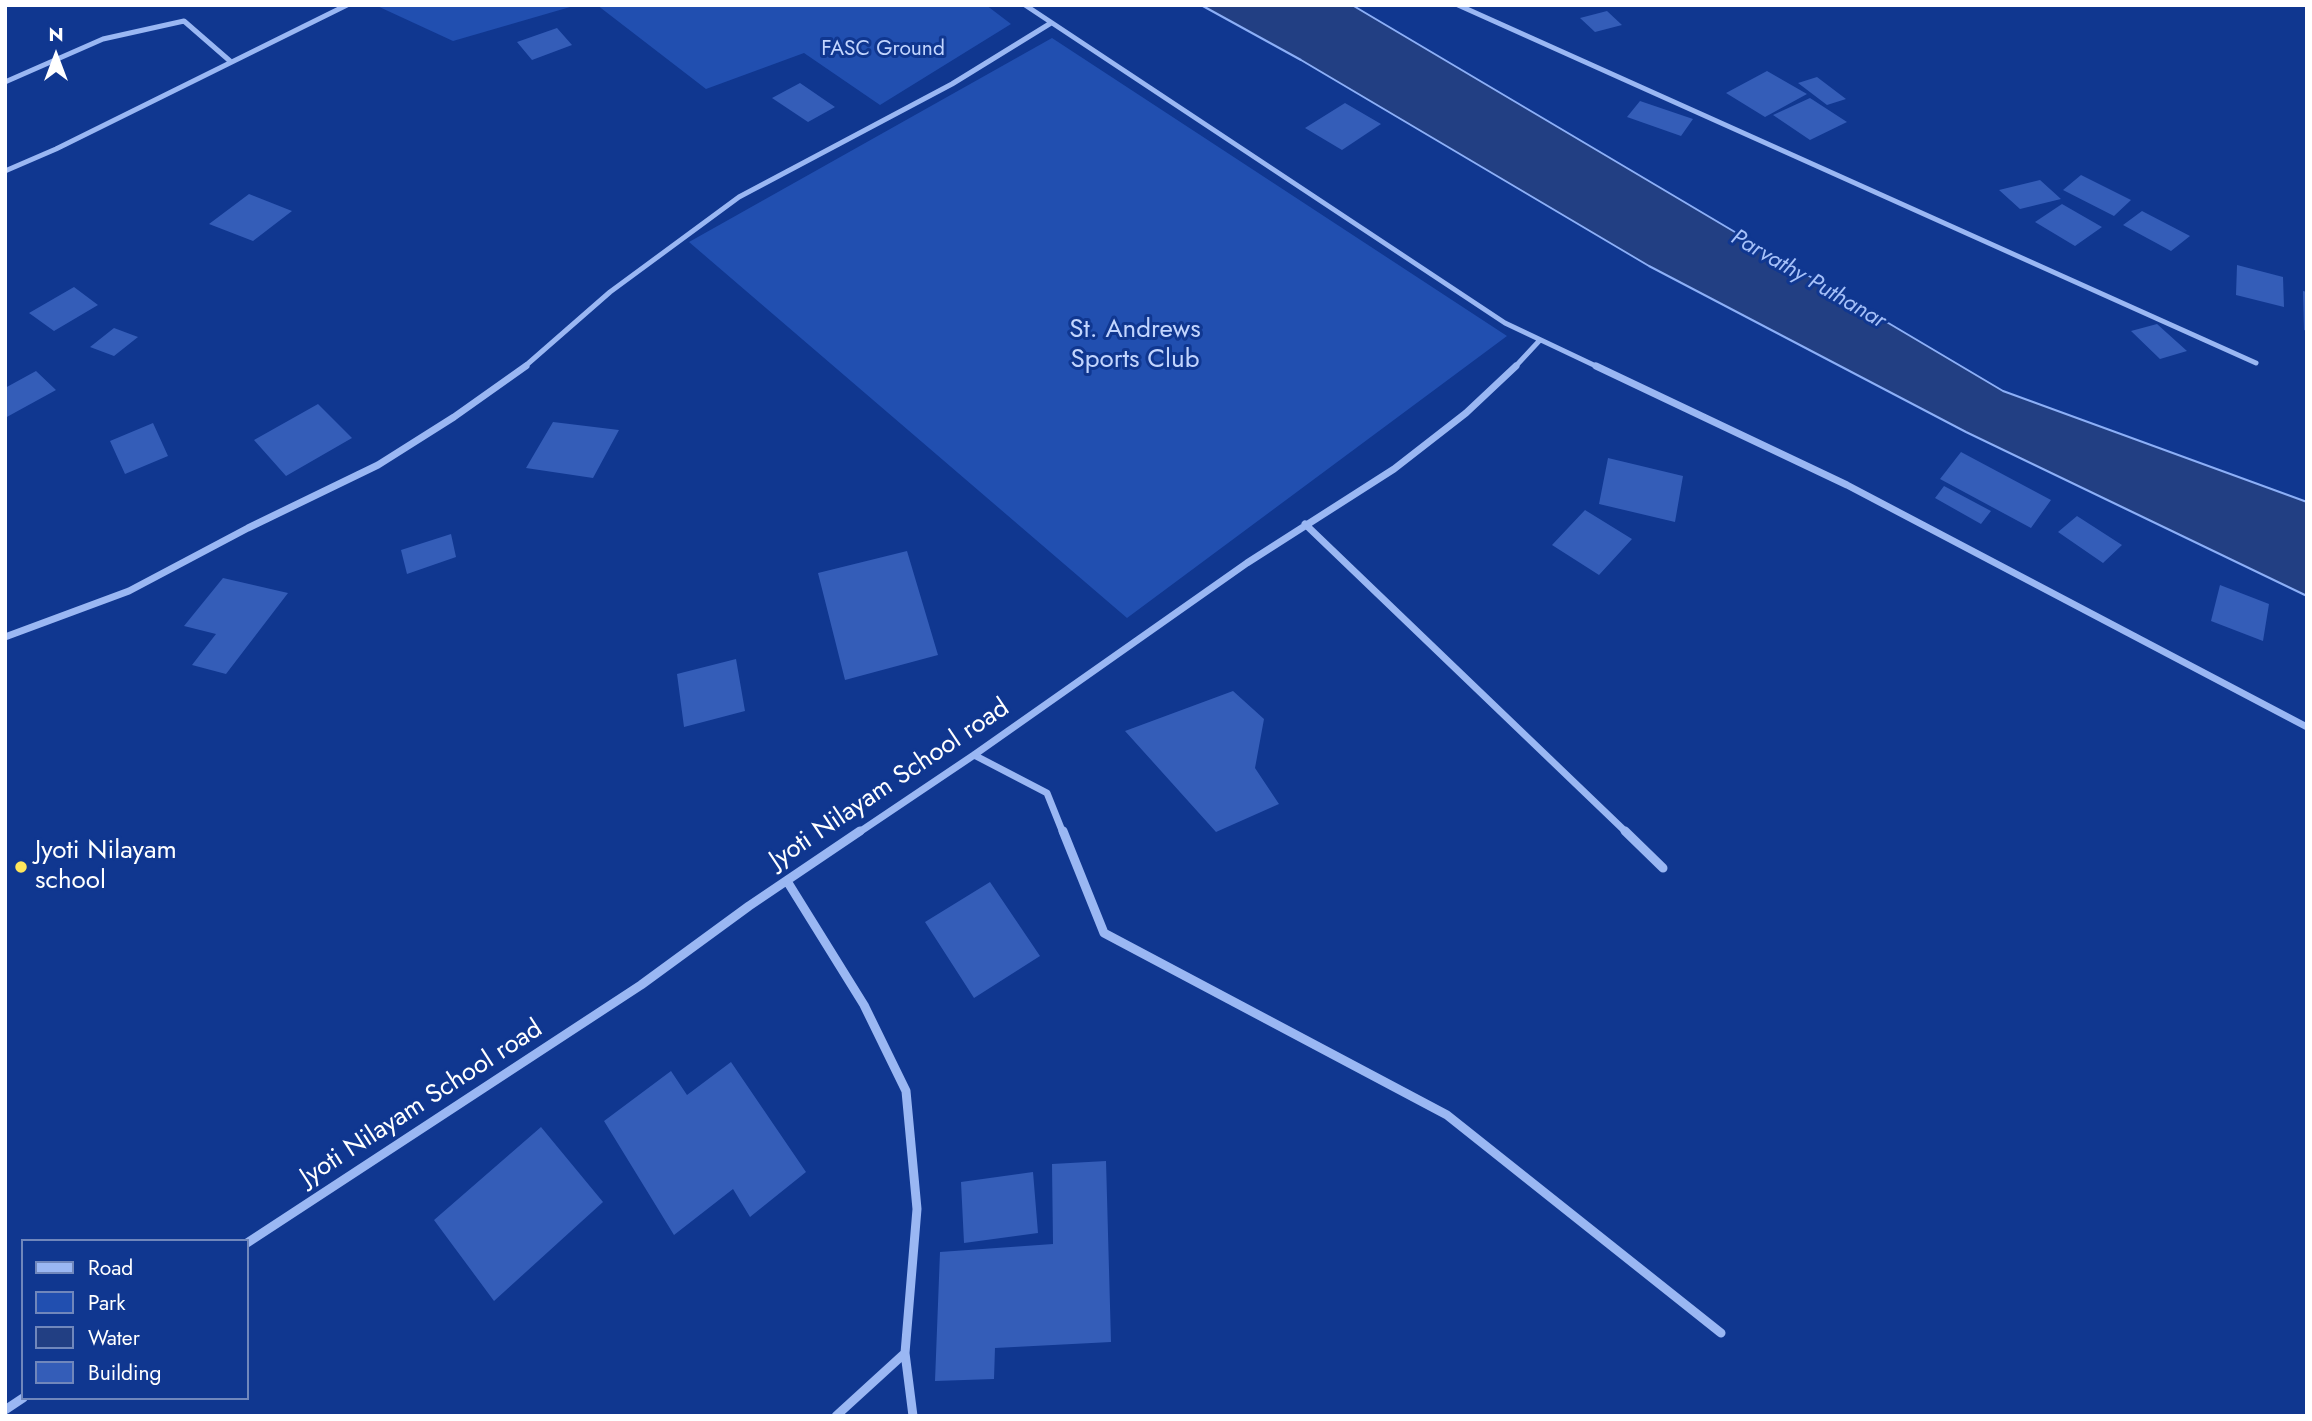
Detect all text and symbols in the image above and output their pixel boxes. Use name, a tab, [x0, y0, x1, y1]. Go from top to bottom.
north arrow	[21, 21, 91, 91]
text: N	[48, 21, 64, 48]
park label: FASC Ground	[821, 37, 945, 63]
water label: Parvathy Puthanar	[1726, 224, 1890, 336]
park label: St. Andrews Sports Club	[1069, 315, 1201, 376]
street label: Jyoti Nilayam School road	[764, 693, 1016, 877]
place label: Jyoti Nilayam school	[35, 836, 177, 898]
marker: Jyoti Nilayam school	[13, 859, 29, 875]
street label: Jyoti Nilayam School road	[295, 1014, 549, 1194]
legend	[21, 1239, 248, 1400]
text: Road	[88, 1253, 133, 1283]
text: Park	[88, 1288, 125, 1318]
text: Water	[88, 1323, 140, 1353]
text: Building	[88, 1358, 161, 1388]

